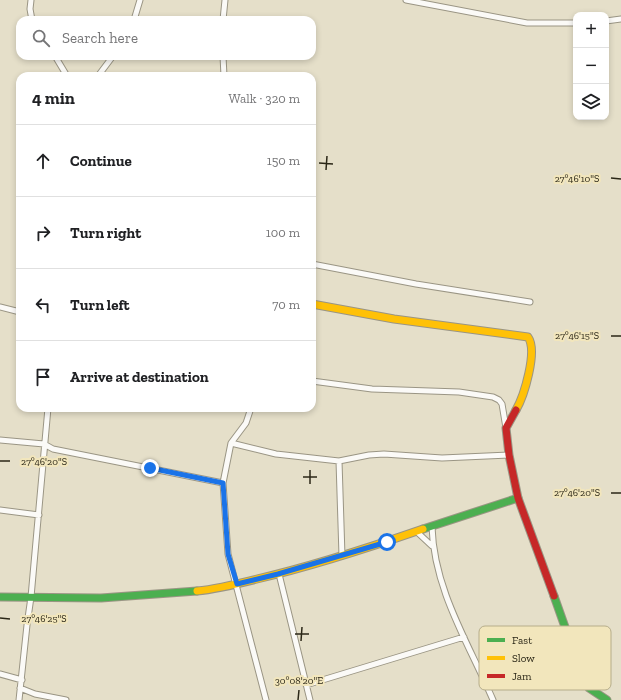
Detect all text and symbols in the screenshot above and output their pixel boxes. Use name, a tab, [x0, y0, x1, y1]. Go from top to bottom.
map controls	[573, 12, 609, 120]
button: +	[573, 12, 609, 48]
search box	[16, 16, 316, 60]
icon: search	[30, 27, 52, 49]
text: Search here	[62, 29, 138, 47]
button: −	[573, 48, 609, 84]
button: layers	[573, 84, 609, 120]
text: 4 min	[32, 88, 75, 108]
text: Walk · 320 m	[228, 91, 300, 106]
icon: ahead	[32, 150, 54, 172]
text: Continue	[70, 152, 132, 170]
text: 150 m	[267, 153, 300, 168]
text: 27°46'10"S	[555, 173, 599, 185]
icon: right	[32, 222, 54, 244]
text: Turn right	[70, 224, 141, 242]
text: 100 m	[266, 225, 300, 240]
icon: left	[32, 294, 54, 316]
text: Turn left	[70, 296, 130, 314]
text: 70 m	[272, 297, 300, 312]
text: 27°46'15"S	[555, 330, 599, 342]
icon: arrive	[32, 366, 54, 388]
text: Arrive at destination	[70, 368, 209, 386]
text: 27°46'20"S	[21, 456, 67, 468]
route end	[141, 459, 159, 477]
text: 27°46'20"S	[554, 487, 600, 499]
route start	[378, 533, 396, 551]
text: 27°46'25"S	[21, 613, 67, 625]
legend	[479, 626, 611, 690]
text: Fast	[512, 634, 533, 647]
text: Slow	[512, 652, 535, 665]
text: Jam	[512, 670, 532, 683]
text: 30°08'20"E	[275, 675, 323, 687]

